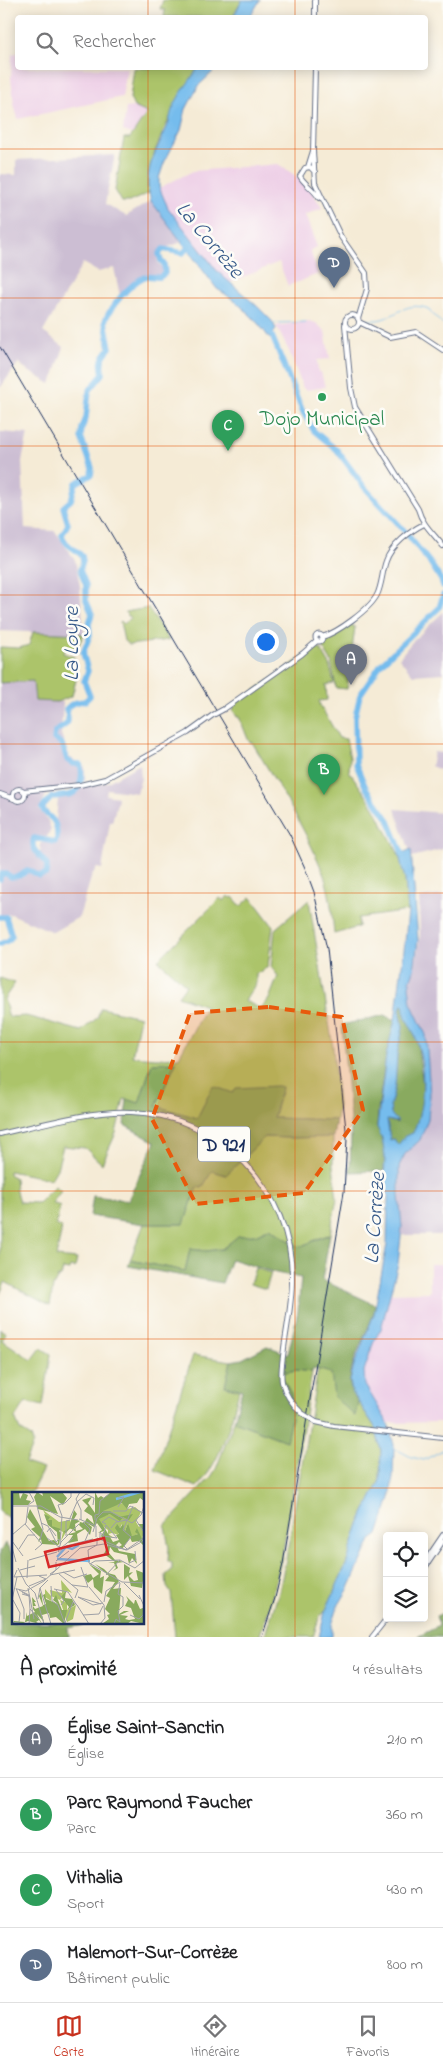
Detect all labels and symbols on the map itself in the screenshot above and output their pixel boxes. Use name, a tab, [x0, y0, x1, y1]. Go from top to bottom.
water label: La Corrèze	[167, 196, 251, 287]
pin: D	[318, 247, 350, 288]
marker: Dojo Municipal	[316, 391, 328, 403]
place label: Dojo Municipal	[259, 405, 384, 435]
pin: C	[212, 410, 244, 451]
water label: La Loyre	[57, 606, 89, 681]
your location	[253, 629, 279, 655]
pin: A	[335, 644, 367, 685]
pin: B	[308, 754, 340, 795]
road number: D 921	[198, 1126, 250, 1162]
water label: La Corrèze	[357, 1170, 395, 1265]
inset map	[12, 1492, 145, 1624]

